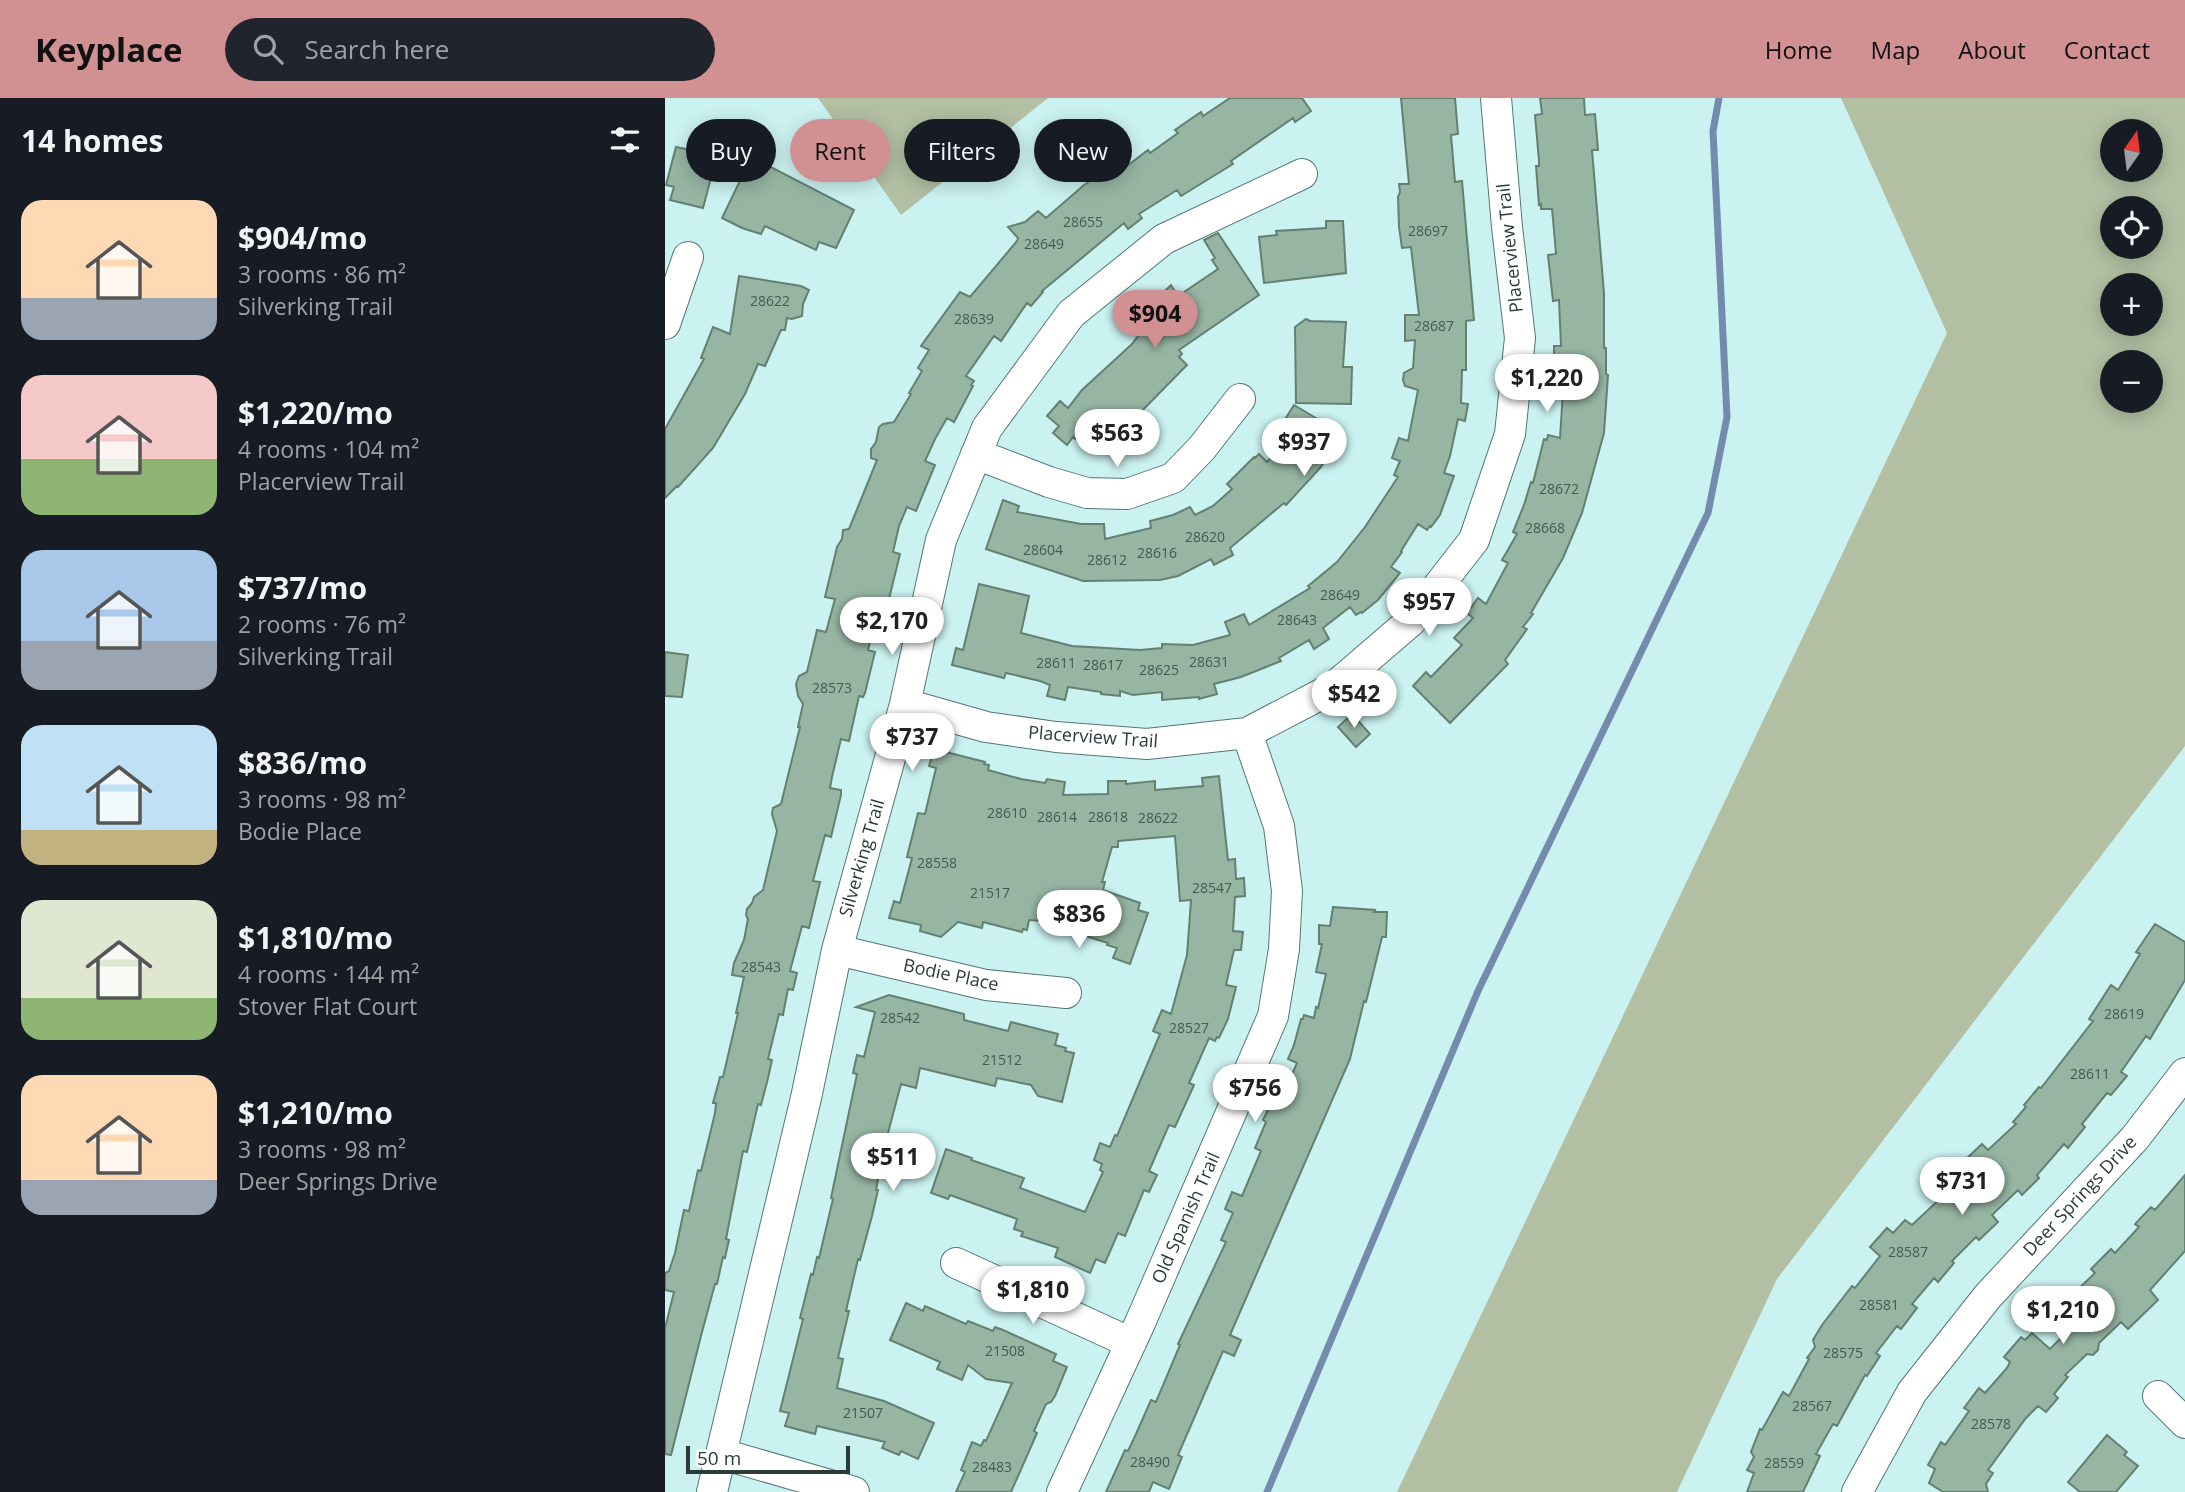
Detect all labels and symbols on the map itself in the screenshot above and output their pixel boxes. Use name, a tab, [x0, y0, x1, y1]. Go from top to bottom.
north arrow	[2100, 119, 2163, 182]
street label: Placerview Trail	[1490, 182, 1528, 314]
house number: 28655	[1063, 212, 1103, 231]
house number: 28697	[1408, 221, 1448, 240]
house number: 28649	[1024, 234, 1064, 253]
pin: $904	[1114, 290, 1196, 350]
house number: 28622	[750, 291, 790, 310]
house number: 28639	[954, 309, 994, 328]
house number: 28687	[1414, 316, 1454, 335]
pin: $1,220	[1490, 354, 1604, 414]
pin: $563	[1076, 410, 1158, 469]
pin: $937	[1263, 418, 1345, 478]
house number: 28672	[1539, 479, 1579, 498]
house number: 28668	[1525, 518, 1565, 537]
house number: 28620	[1185, 527, 1225, 546]
house number: 28604	[1023, 540, 1063, 559]
house number: 28616	[1137, 543, 1177, 562]
house number: 28612	[1087, 550, 1127, 569]
pin: $957	[1388, 578, 1470, 638]
house number: 28649	[1320, 585, 1360, 604]
pin: $2,170	[835, 598, 949, 657]
house number: 28643	[1277, 610, 1317, 629]
house number: 28631	[1189, 652, 1229, 671]
house number: 28611	[1036, 653, 1076, 672]
house number: 28617	[1083, 655, 1123, 674]
house number: 28625	[1139, 660, 1179, 679]
pin: $542	[1313, 670, 1395, 730]
house number: 28573	[812, 678, 852, 697]
pin: $737	[871, 714, 953, 773]
street label: Placerview Trail	[1027, 719, 1159, 753]
street label: Silverking Trail	[833, 796, 889, 919]
house number: 28610	[987, 803, 1027, 822]
house number: 28614	[1037, 807, 1077, 826]
house number: 28618	[1088, 807, 1128, 826]
house number: 28622	[1138, 808, 1178, 827]
house number: 28558	[917, 853, 957, 872]
house number: 28547	[1192, 878, 1232, 897]
house number: 21517	[970, 883, 1010, 902]
pin: $836	[1038, 890, 1120, 950]
street label: Bodie Place	[901, 952, 1001, 996]
house number: 28543	[741, 957, 781, 976]
house number: 28619	[2104, 1004, 2144, 1023]
house number: 28542	[880, 1008, 920, 1027]
house number: 28527	[1169, 1018, 1209, 1037]
house number: 21512	[982, 1050, 1022, 1069]
house number: 28611	[2070, 1064, 2110, 1083]
pin: $756	[1214, 1065, 1296, 1124]
street label: Deer Springs Drive	[2017, 1130, 2141, 1261]
pin: $511	[852, 1134, 934, 1193]
street label: Old Spanish Trail	[1145, 1148, 1225, 1287]
pin: $731	[1921, 1158, 2003, 1217]
house number: 28587	[1888, 1242, 1928, 1261]
pin: $1,810	[976, 1266, 1090, 1326]
pin: $1,210	[2006, 1286, 2120, 1346]
house number: 28581	[1859, 1295, 1899, 1314]
house number: 21508	[985, 1341, 1025, 1360]
house number: 28575	[1823, 1343, 1863, 1362]
house number: 28567	[1792, 1396, 1832, 1415]
house number: 21507	[843, 1403, 883, 1422]
house number: 28578	[1971, 1414, 2011, 1433]
scale bar	[686, 1443, 851, 1475]
house number: 28490	[1130, 1452, 1170, 1471]
house number: 28559	[1764, 1453, 1804, 1472]
house number: 28483	[972, 1457, 1012, 1476]

